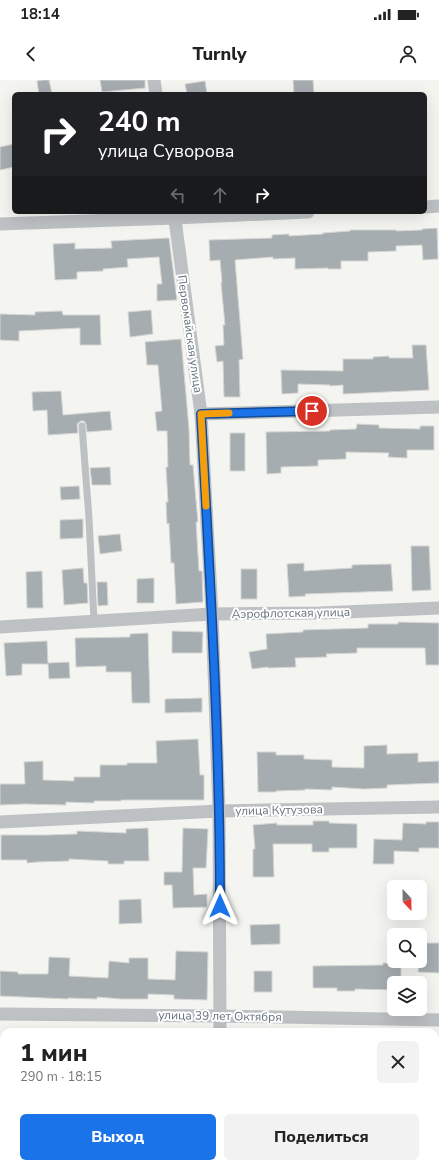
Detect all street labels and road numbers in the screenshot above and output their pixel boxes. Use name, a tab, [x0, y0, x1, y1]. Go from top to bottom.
street label: Первомайская улица	[174, 274, 206, 394]
street label: Аэрофлотская улица	[232, 604, 350, 622]
street label: улица Кутузова	[235, 801, 323, 819]
street label: улица 39 лет Октября	[158, 1007, 282, 1025]

